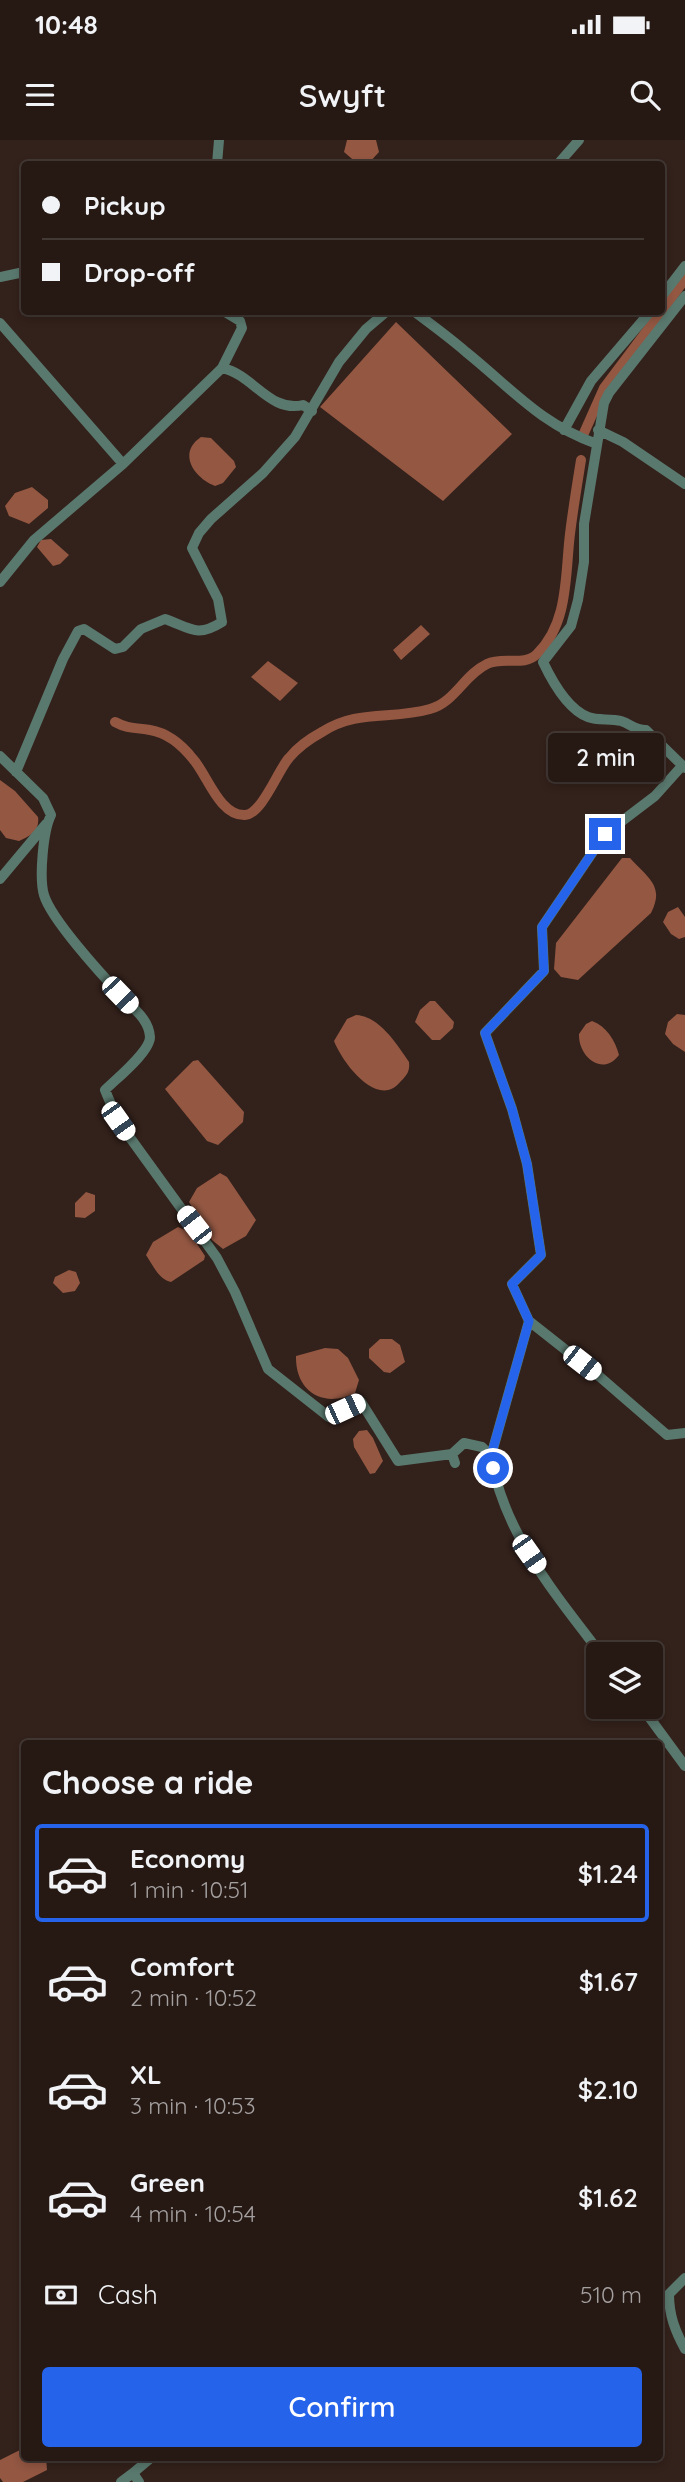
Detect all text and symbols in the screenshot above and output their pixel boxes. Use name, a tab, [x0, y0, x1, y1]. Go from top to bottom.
text: 10:48	[35, 8, 98, 41]
text: Swyft	[299, 75, 386, 115]
icon: menu	[21, 76, 59, 114]
icon: search	[626, 76, 664, 114]
text: Pickup	[84, 189, 166, 222]
text: Drop-off	[84, 256, 195, 289]
callout: 2 min	[547, 732, 663, 782]
text: 2 min	[576, 743, 636, 772]
route end	[589, 818, 621, 850]
car	[98, 973, 143, 1017]
car	[98, 1098, 139, 1144]
car	[173, 1202, 216, 1248]
car	[559, 1342, 606, 1384]
car	[322, 1391, 369, 1427]
route start	[477, 1452, 509, 1484]
car	[509, 1531, 550, 1577]
map controls	[586, 1642, 663, 1719]
button: layers	[586, 1642, 663, 1719]
text: Choose a ride	[42, 1762, 254, 1802]
icon: car	[46, 1842, 109, 1905]
text: Economy	[130, 1842, 245, 1875]
text: $1.24	[578, 1857, 638, 1890]
text: 1 min · 10:51	[130, 1875, 249, 1904]
icon: car	[46, 1950, 109, 2013]
text: Comfort	[130, 1950, 235, 1983]
text: $1.67	[579, 1965, 638, 1998]
text: 2 min · 10:52	[130, 1983, 257, 2012]
icon: car	[46, 2058, 109, 2121]
text: XL	[130, 2058, 162, 2091]
text: $2.10	[578, 2073, 638, 2106]
text: 3 min · 10:53	[130, 2091, 256, 2120]
icon: car	[46, 2166, 109, 2229]
text: Green	[130, 2166, 205, 2199]
text: $1.62	[578, 2181, 638, 2214]
text: 4 min · 10:54	[130, 2199, 256, 2228]
icon: cash	[42, 2276, 80, 2314]
text: Cash	[98, 2278, 158, 2311]
text: 510 m	[580, 2280, 642, 2309]
button: Confirm	[42, 2367, 642, 2447]

